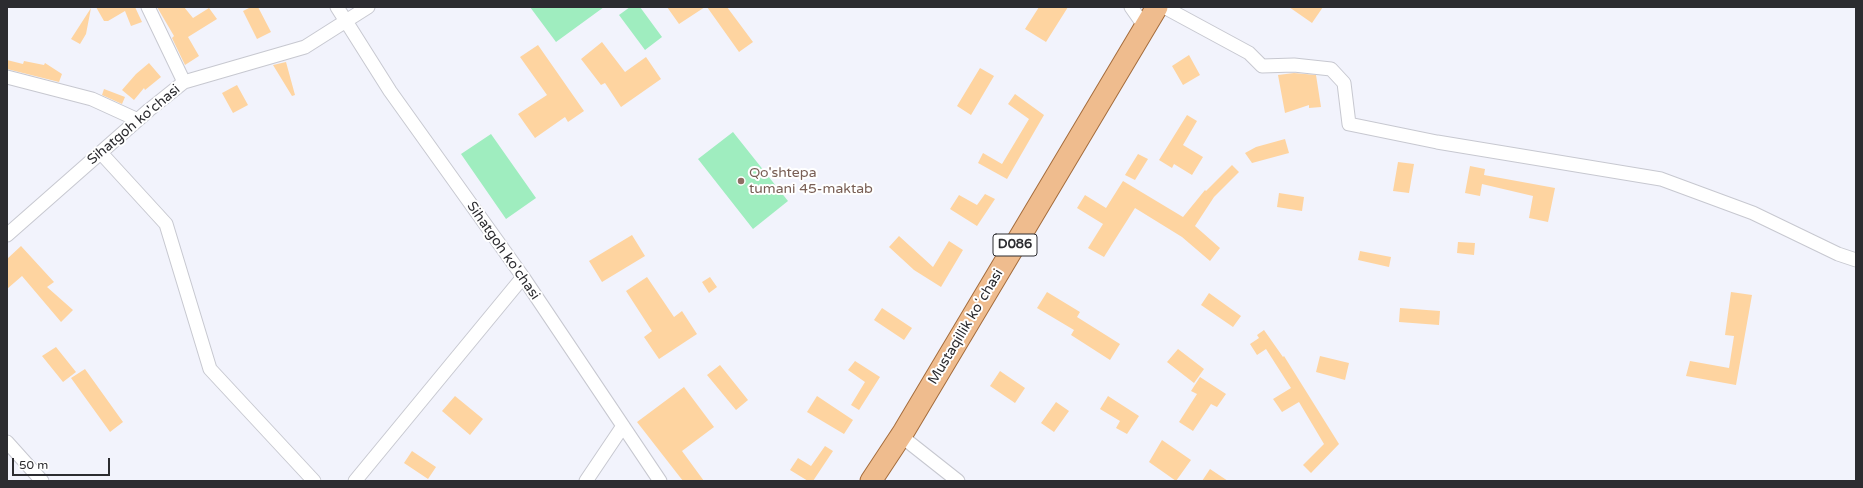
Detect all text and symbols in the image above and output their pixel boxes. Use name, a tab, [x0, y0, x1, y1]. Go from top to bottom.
street label: Sihatgoh ko'chasi	[84, 81, 184, 169]
place label: Qo'shtepa tumani 45-maktab	[749, 165, 873, 198]
marker: Qo'shtepa tumani 45-maktab	[736, 176, 746, 186]
street label: Sihatgoh ko'chasi	[463, 199, 543, 303]
road number: D086	[993, 234, 1037, 256]
street label: Mustaqillik koʻchasi	[925, 266, 1007, 388]
scale bar	[14, 450, 112, 476]
text: 50 m	[19, 458, 48, 472]

